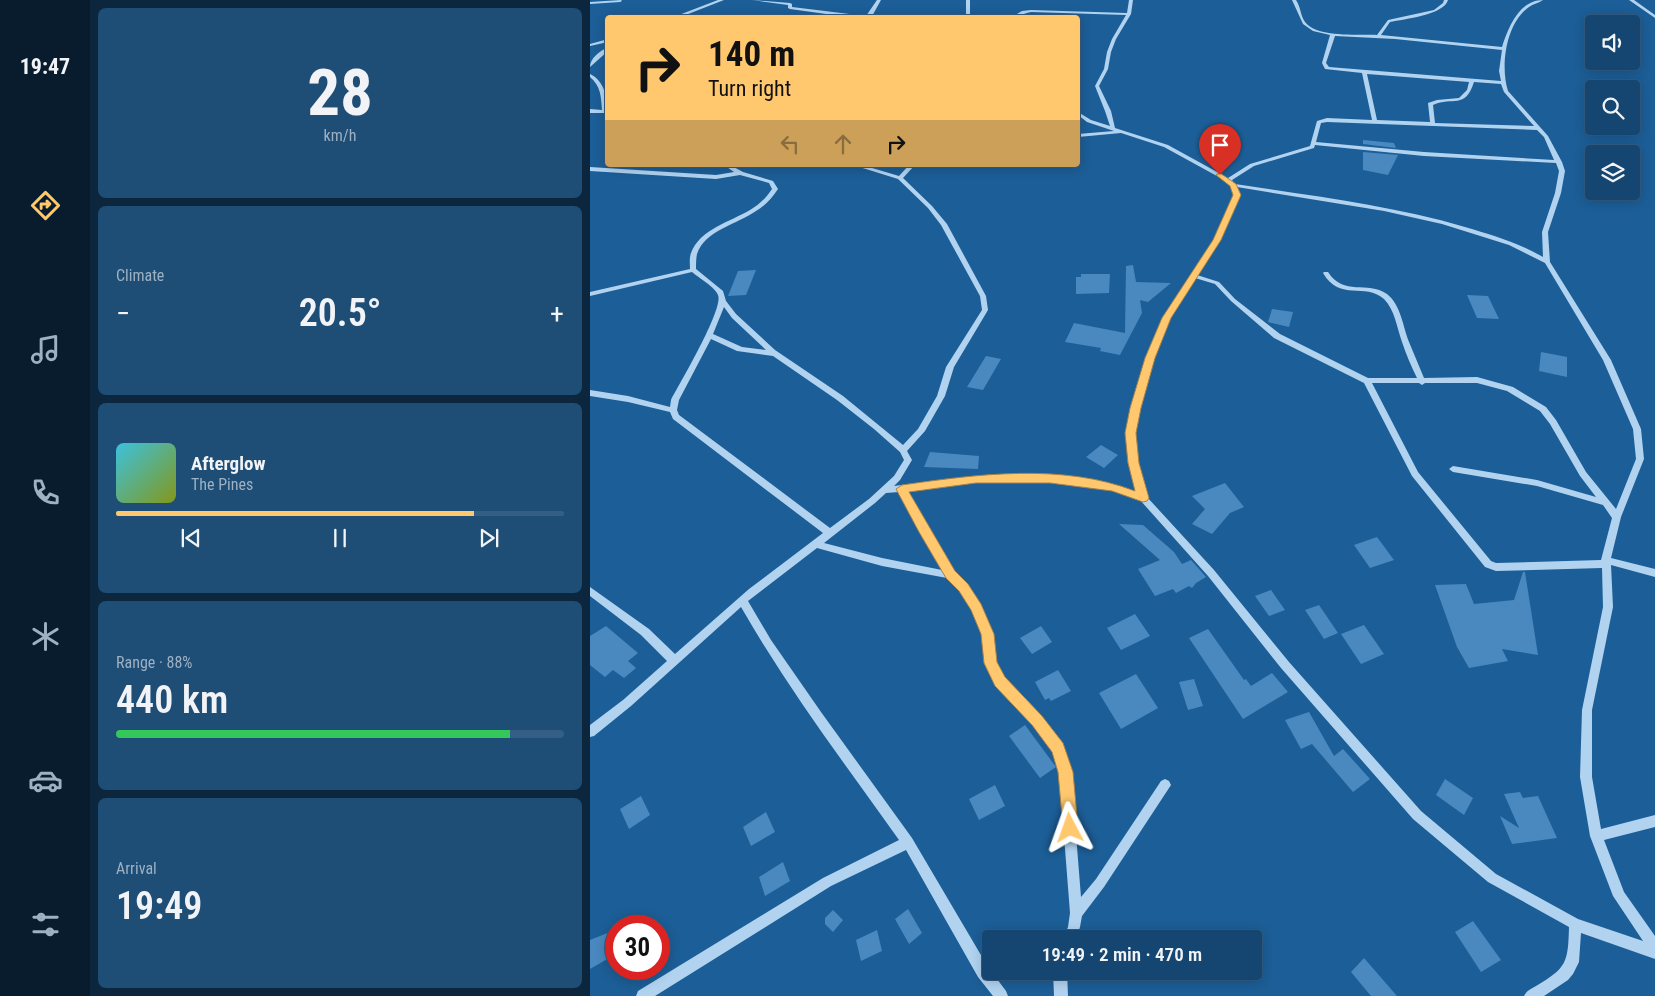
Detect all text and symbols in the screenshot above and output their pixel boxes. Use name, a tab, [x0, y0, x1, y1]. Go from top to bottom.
map controls	[1585, 15, 1640, 200]
button: sound	[1585, 15, 1640, 70]
text: 140 m	[708, 34, 795, 75]
icon: right	[625, 35, 690, 100]
text: 19:47	[20, 54, 70, 79]
text: 28	[307, 55, 373, 131]
text: Turn right	[708, 76, 791, 101]
button: search	[1585, 80, 1640, 135]
pin	[1199, 124, 1241, 175]
text: km/h	[324, 126, 356, 145]
icon: left	[776, 130, 804, 158]
icon: ahead	[829, 130, 857, 158]
icon: right	[882, 130, 910, 158]
icon: arrive	[1206, 131, 1234, 159]
button: layers	[1585, 145, 1640, 200]
icon: directions	[28, 188, 63, 223]
text: Climate	[116, 266, 164, 285]
text: 20.5°	[299, 291, 381, 335]
text: −	[116, 297, 130, 330]
text: +	[550, 297, 564, 330]
icon: music	[28, 332, 63, 367]
text: Afterglow	[191, 452, 265, 475]
icon: phone	[28, 475, 63, 510]
text: The Pines	[191, 475, 253, 494]
icon: previous	[177, 524, 205, 552]
icon: pause	[326, 524, 354, 552]
icon: next	[475, 524, 503, 552]
icon: climate	[28, 619, 63, 654]
text: Range · 88%	[116, 653, 192, 672]
text: 440 km	[116, 678, 228, 722]
icon: car	[28, 763, 63, 798]
position arrow	[1043, 801, 1095, 853]
text: Arrival	[116, 859, 157, 878]
text: 19:49	[116, 884, 202, 928]
icon: filters	[28, 907, 63, 942]
speed limit sign: 30	[605, 915, 670, 980]
text: 19:49 · 2 min · 470 m	[1042, 943, 1202, 966]

